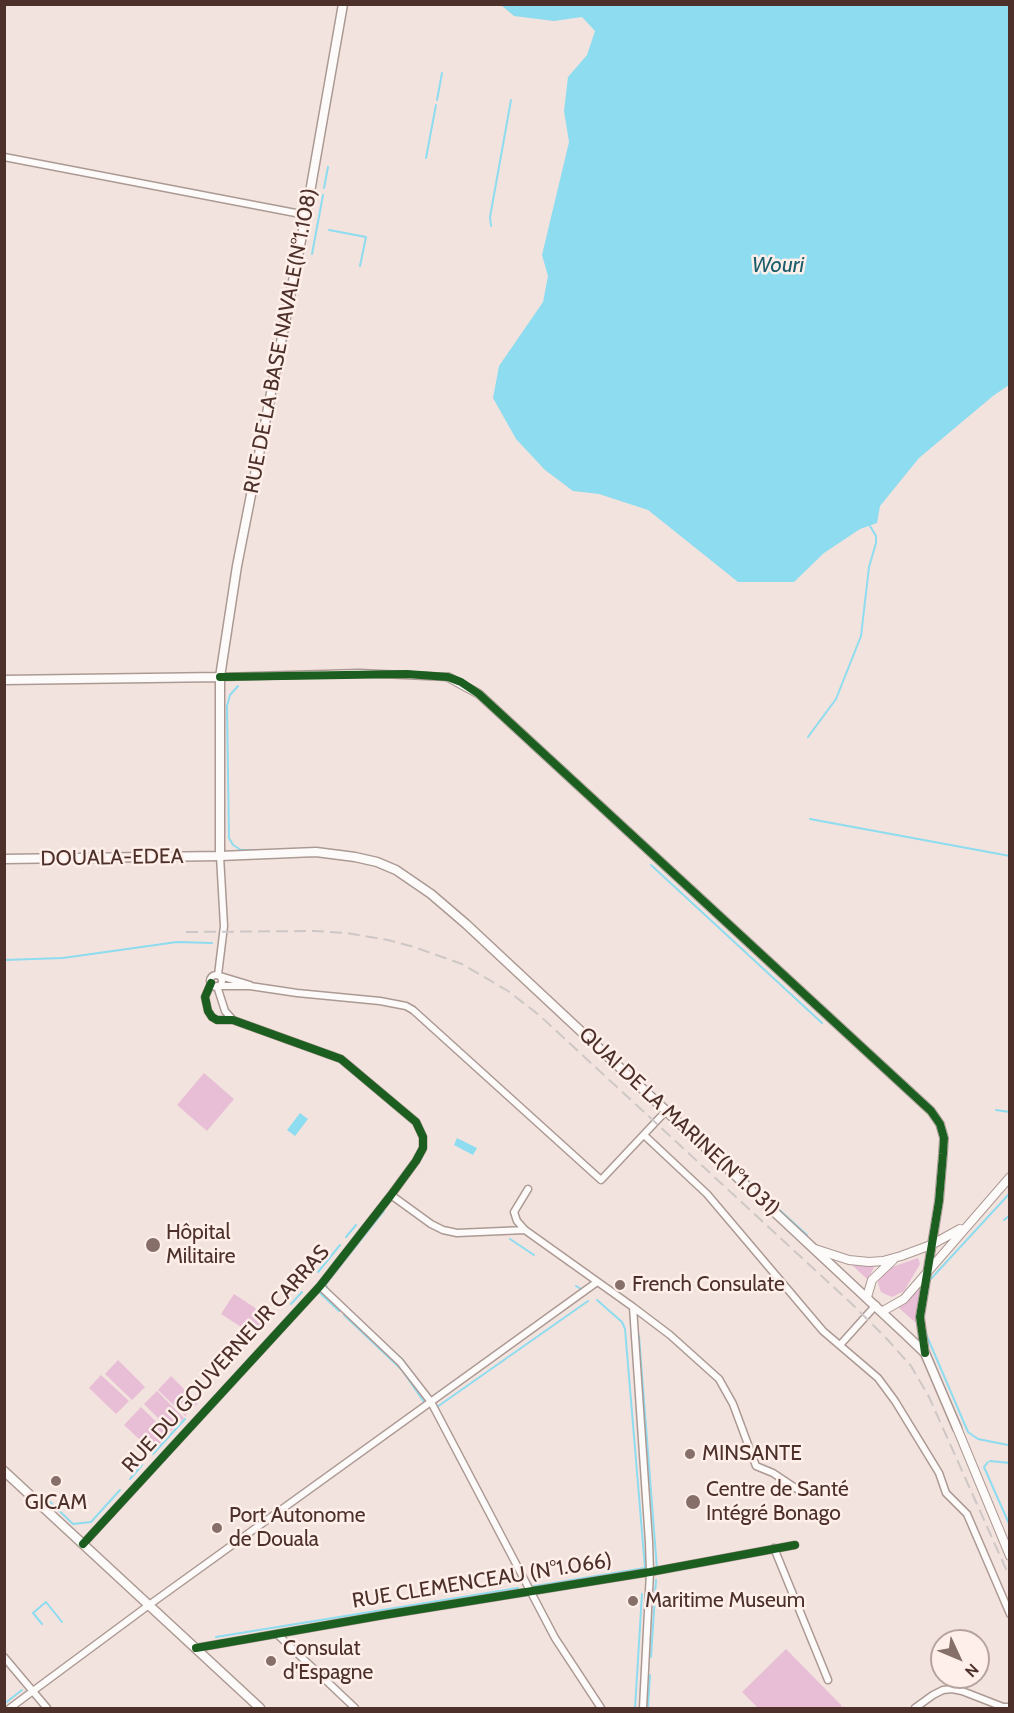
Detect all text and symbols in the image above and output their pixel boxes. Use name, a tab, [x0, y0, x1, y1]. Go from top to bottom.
street label: RUE DE LA BASE NAVALE(N°1.108)	[239, 186, 323, 496]
water label: Wouri	[752, 253, 804, 279]
street label: DOUALA-EDEA	[40, 844, 184, 872]
street label: QUAI DE LA MARINE(N°1.031)	[573, 1022, 785, 1222]
place label: Hôpital Militaire	[166, 1220, 235, 1270]
marker: Hôpital Militaire	[144, 1236, 162, 1254]
street label: RUE DU GOUVERNEUR CARRAS	[117, 1240, 335, 1478]
place label: French Consulate	[632, 1272, 785, 1298]
marker: French Consulate	[613, 1278, 627, 1292]
place label: MINSANTE	[702, 1441, 802, 1467]
marker: MINSANTE	[683, 1447, 697, 1461]
marker: GICAM	[49, 1474, 63, 1488]
place label: Centre de Santé Intégré Bonago	[706, 1477, 849, 1527]
place label: GICAM	[25, 1490, 87, 1516]
marker: Centre de Santé Intégré Bonago	[684, 1493, 702, 1511]
place label: Port Autonome de Douala	[229, 1503, 365, 1553]
marker: Port Autonome de Douala	[210, 1521, 224, 1535]
street label: RUE CLEMENCEAU (N°1.066)	[350, 1548, 614, 1614]
place label: Maritime Museum	[645, 1588, 805, 1614]
marker: Maritime Museum	[626, 1594, 640, 1608]
north arrow	[930, 1629, 990, 1689]
place label: Consulat d'Espagne	[283, 1636, 373, 1686]
marker: Consulat d'Espagne	[264, 1654, 278, 1668]
text: N	[961, 1660, 983, 1681]

